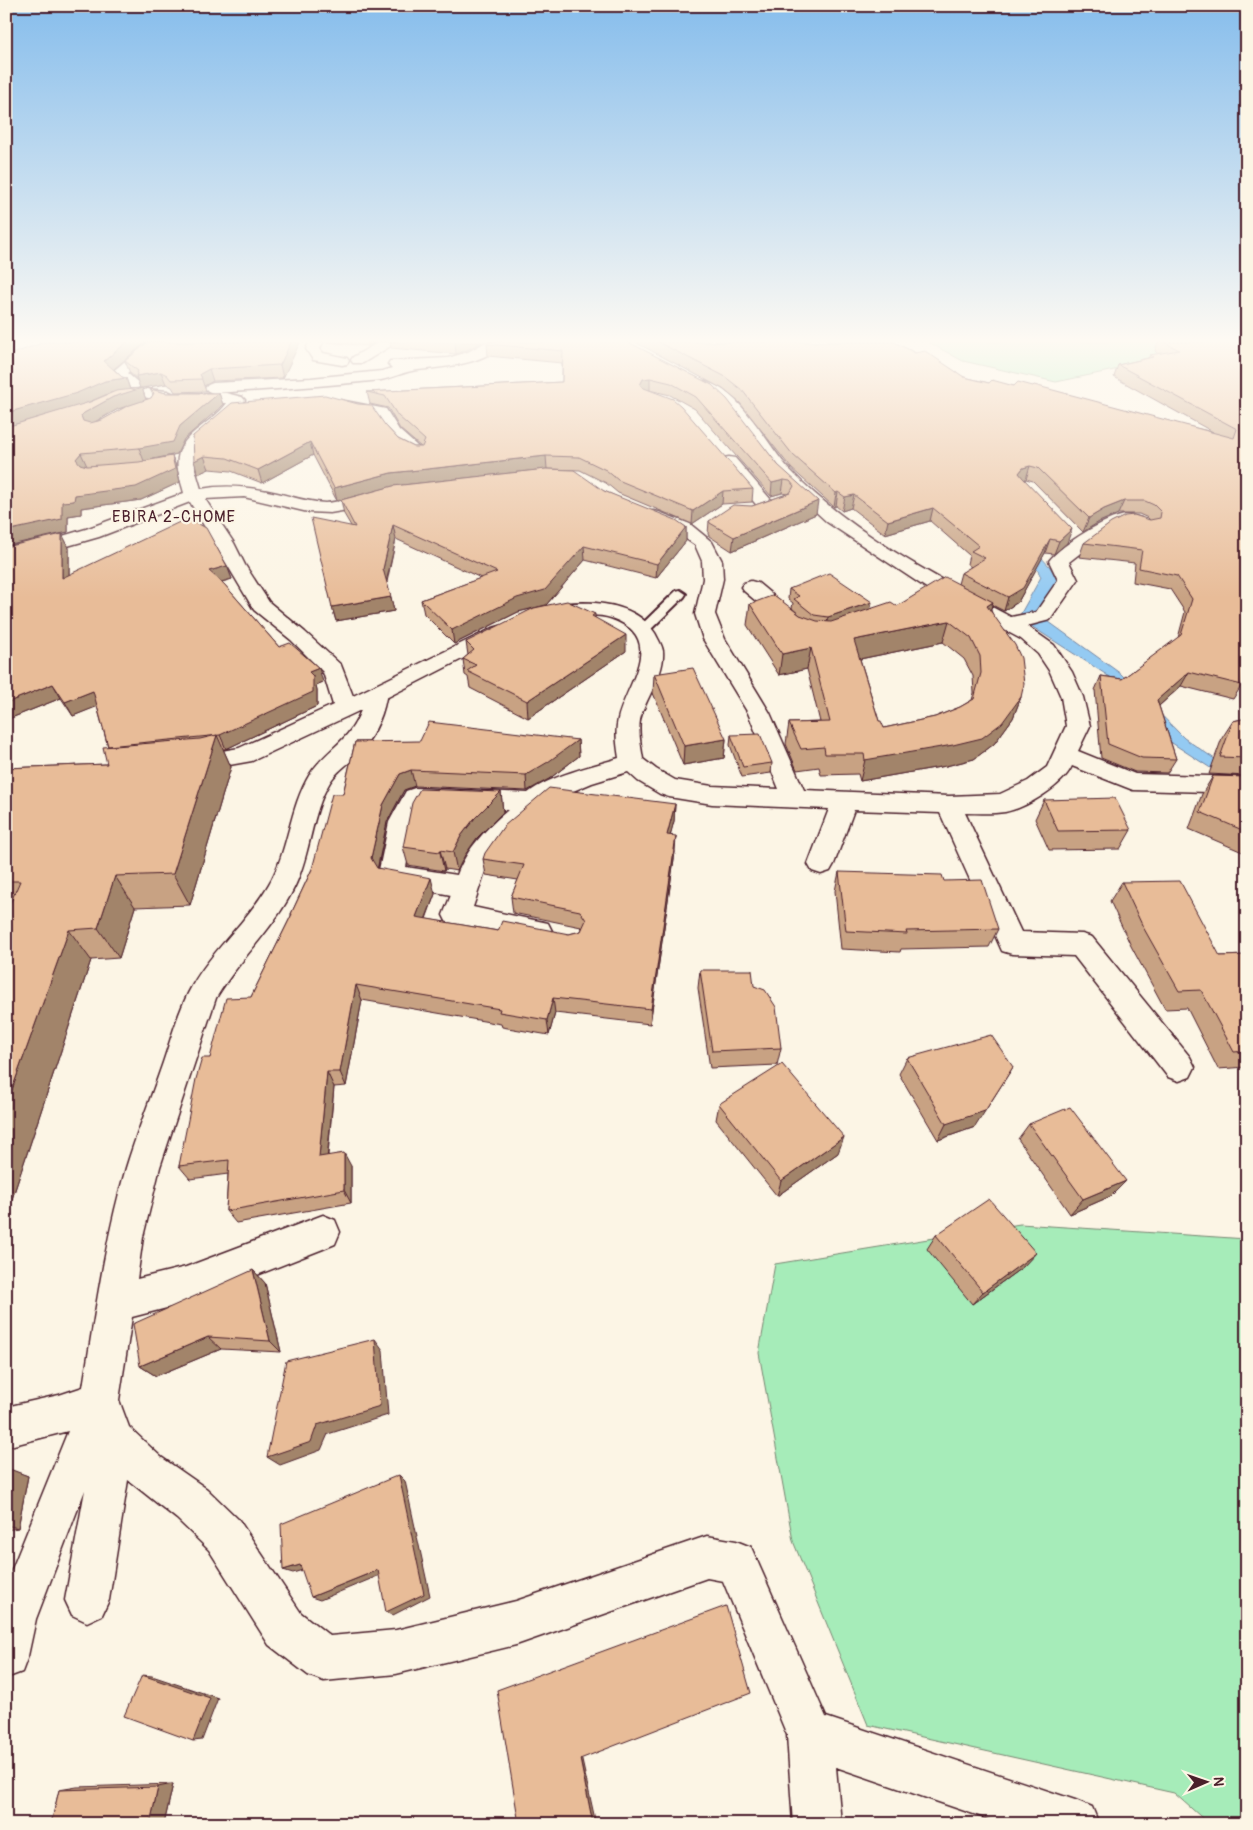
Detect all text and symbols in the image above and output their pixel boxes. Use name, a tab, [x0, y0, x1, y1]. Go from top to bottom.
district label: EBIRA 2-CHOME	[112, 507, 236, 527]
north arrow	[1180, 1758, 1230, 1808]
text: N	[1210, 1777, 1227, 1787]

